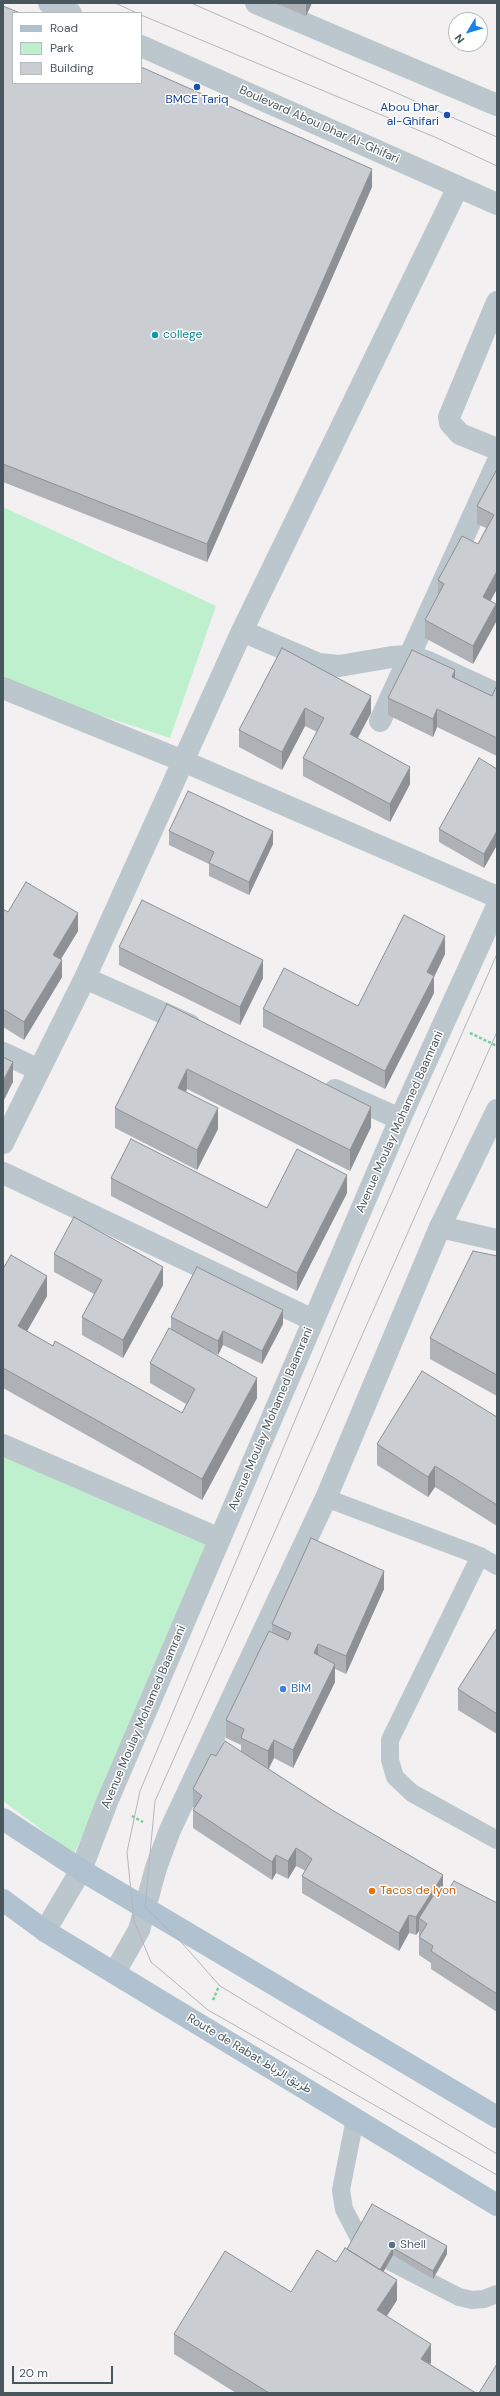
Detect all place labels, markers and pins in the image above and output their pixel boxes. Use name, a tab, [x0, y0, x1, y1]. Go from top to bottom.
marker: BMCE Tariq	[192, 82, 202, 92]
place label: BMCE Tariq	[165, 93, 229, 107]
place label: Abou Dhar al-Ghifari	[380, 101, 439, 129]
marker: Abou Dhar al-Ghifari	[442, 110, 452, 120]
place label: college	[163, 328, 202, 342]
marker: college	[150, 330, 160, 340]
place label: BİM	[291, 1682, 311, 1696]
marker: BİM	[278, 1684, 288, 1694]
place label: Tacos de lyon	[380, 1884, 456, 1898]
marker: Tacos de lyon	[367, 1886, 377, 1896]
place label: Shell	[400, 2238, 426, 2252]
marker: Shell	[387, 2240, 397, 2250]

